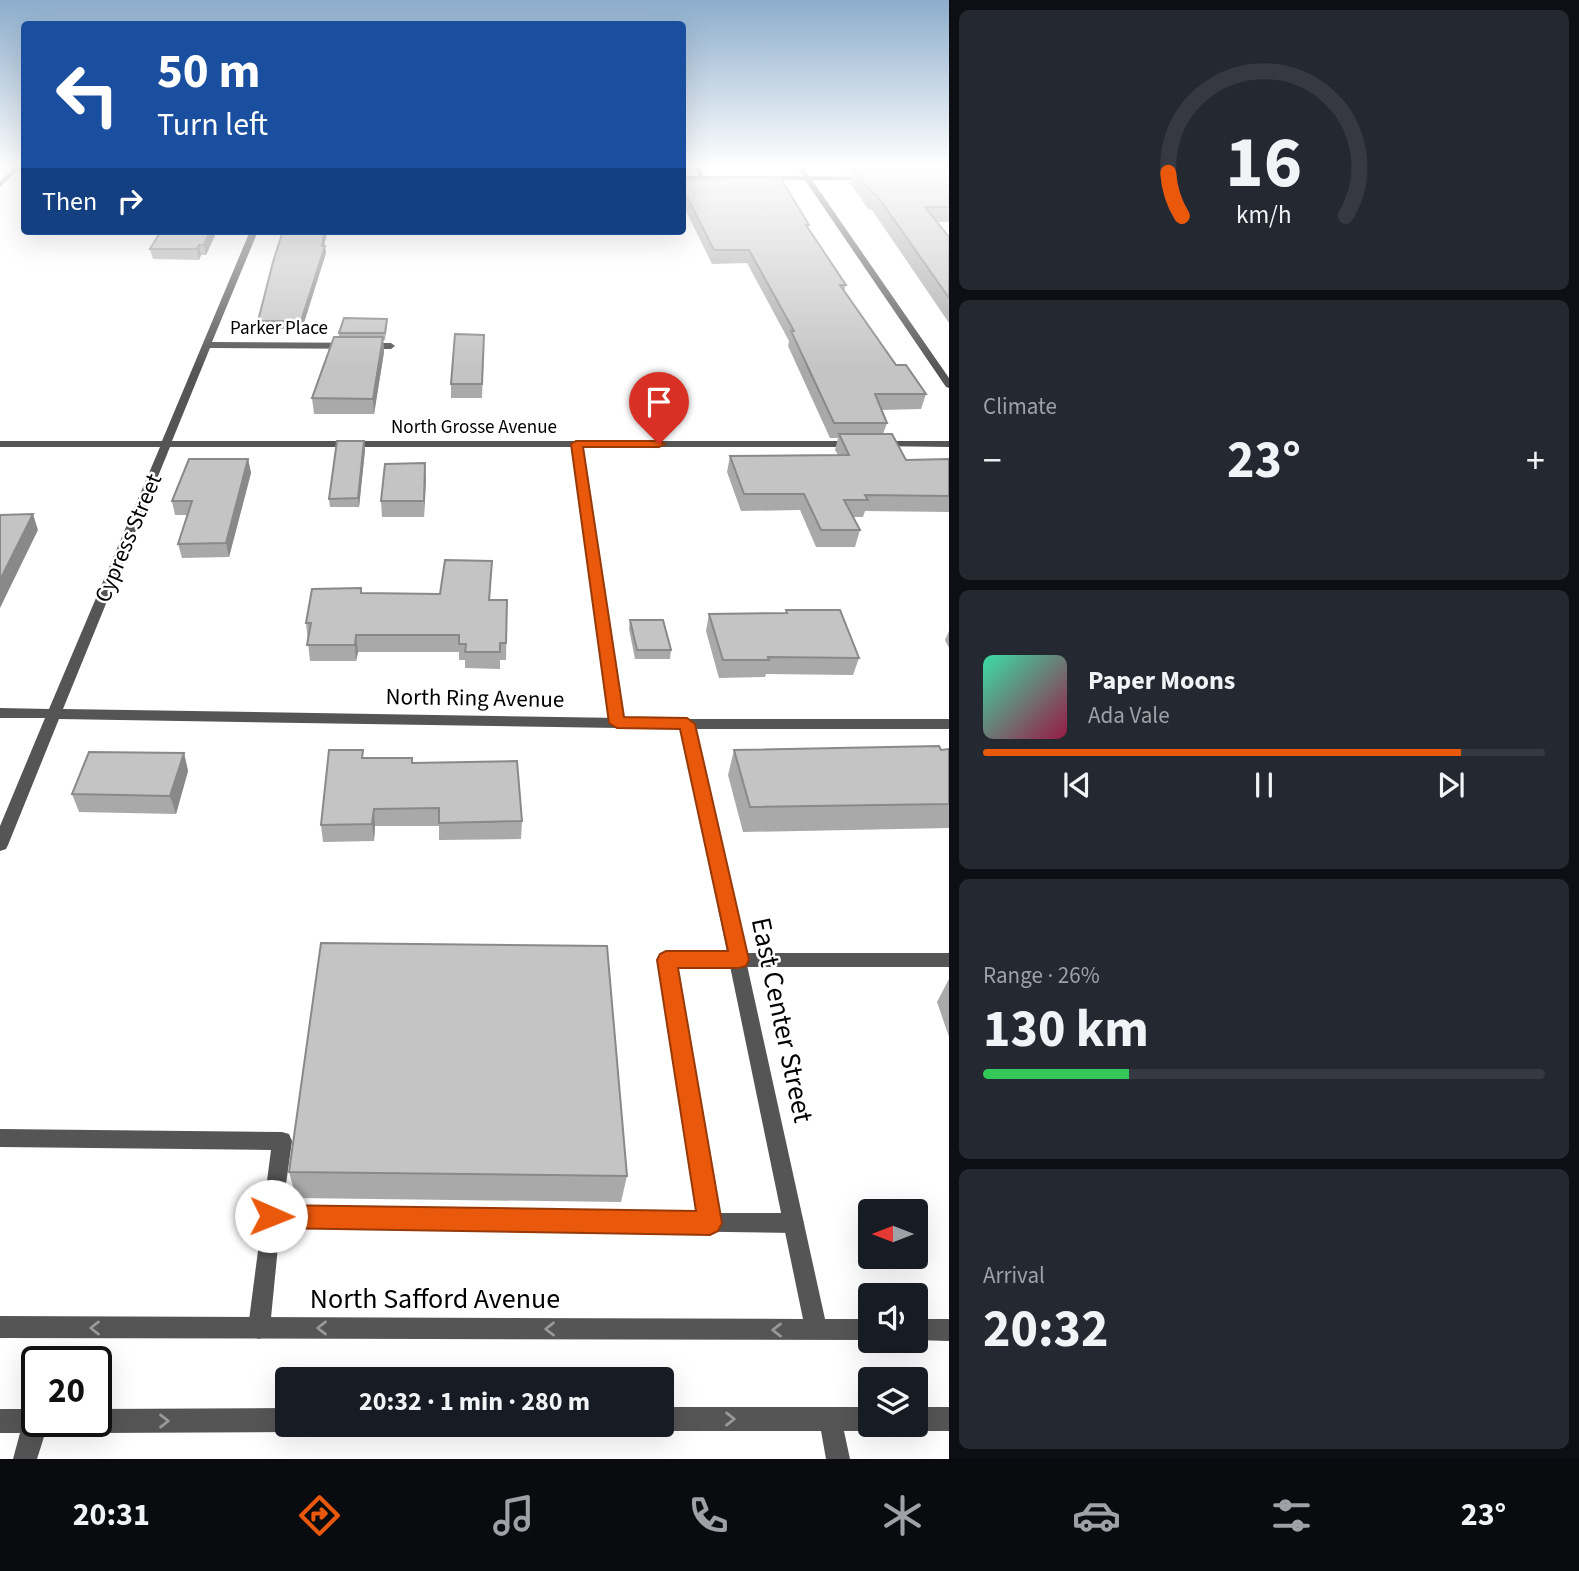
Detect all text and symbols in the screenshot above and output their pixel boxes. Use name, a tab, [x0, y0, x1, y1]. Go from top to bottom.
text: 50 m	[157, 37, 261, 107]
icon: left	[42, 49, 133, 140]
text: Turn left	[157, 102, 268, 148]
text: 16	[1226, 111, 1302, 215]
icon: right	[111, 182, 149, 220]
text: Then	[42, 183, 97, 220]
text: km/h	[1236, 197, 1292, 233]
street label: Parker Place	[230, 315, 328, 342]
pin	[629, 372, 689, 444]
icon: arrive	[640, 383, 678, 421]
text: Climate	[983, 390, 1057, 423]
street label: North Grosse Avenue	[391, 414, 557, 441]
text: 23°	[1227, 424, 1301, 498]
text: −	[983, 434, 1002, 488]
text: +	[1526, 434, 1545, 488]
street label: Cypress Street	[86, 468, 170, 607]
text: Paper Moons	[1088, 662, 1235, 699]
street label: North Ring Avenue	[385, 680, 565, 716]
text: Ada Vale	[1088, 699, 1170, 732]
icon: previous	[1058, 766, 1096, 804]
icon: pause	[1245, 766, 1283, 804]
icon: next	[1432, 766, 1470, 804]
street label: East Center Street	[741, 914, 823, 1127]
text: Range · 26%	[983, 959, 1100, 992]
text: 130 km	[983, 993, 1149, 1067]
position arrow	[234, 1179, 308, 1253]
north arrow	[858, 1199, 928, 1269]
map controls	[858, 1199, 928, 1437]
text: Arrival	[983, 1259, 1045, 1292]
street label: North Safford Avenue	[310, 1279, 560, 1319]
button: sound	[858, 1283, 928, 1353]
text: 20:32	[983, 1293, 1108, 1367]
one-way arrow	[89, 1320, 100, 1335]
one-way arrow	[316, 1320, 327, 1336]
one-way arrow	[544, 1321, 554, 1337]
one-way arrow	[771, 1322, 782, 1338]
speed limit sign: 20	[21, 1346, 112, 1437]
button: layers	[858, 1367, 928, 1437]
text: 20:32 · 1 min · 280 m	[359, 1383, 590, 1420]
one-way arrow	[725, 1411, 735, 1427]
one-way arrow	[160, 1413, 170, 1429]
icon: directions	[295, 1491, 344, 1540]
icon: music	[489, 1491, 538, 1540]
icon: phone	[684, 1491, 733, 1540]
icon: climate	[878, 1491, 927, 1540]
icon: car	[1072, 1491, 1121, 1540]
icon: filters	[1267, 1491, 1316, 1540]
text: 20:31	[73, 1492, 150, 1538]
text: 23°	[1461, 1492, 1506, 1538]

